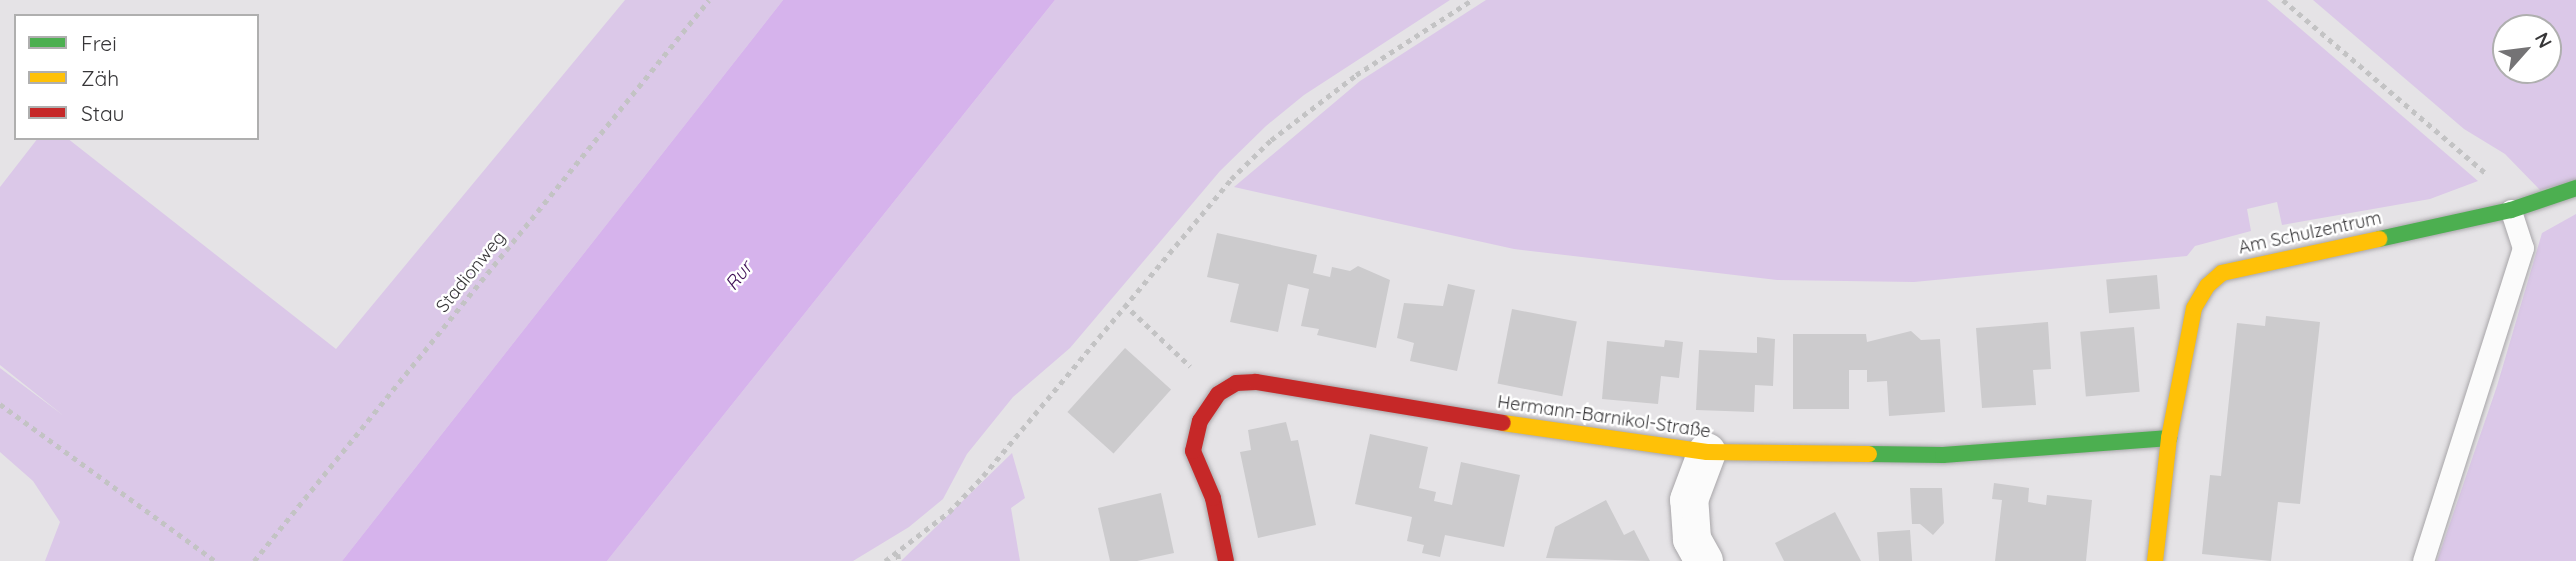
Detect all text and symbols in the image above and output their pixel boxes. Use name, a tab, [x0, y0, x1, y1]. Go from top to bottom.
legend	[14, 14, 259, 140]
north arrow	[2492, 14, 2562, 84]
text: N	[2530, 28, 2558, 52]
text: Frei	[81, 30, 117, 56]
text: Zäh	[81, 65, 119, 91]
text: Stau	[81, 100, 124, 126]
street label: Am Schulzentrum	[2236, 207, 2384, 259]
street label: Stadionweg	[432, 227, 510, 317]
water label: Rur	[721, 257, 757, 295]
street label: Hermann-Barnikol-Straße	[1496, 391, 1712, 443]

